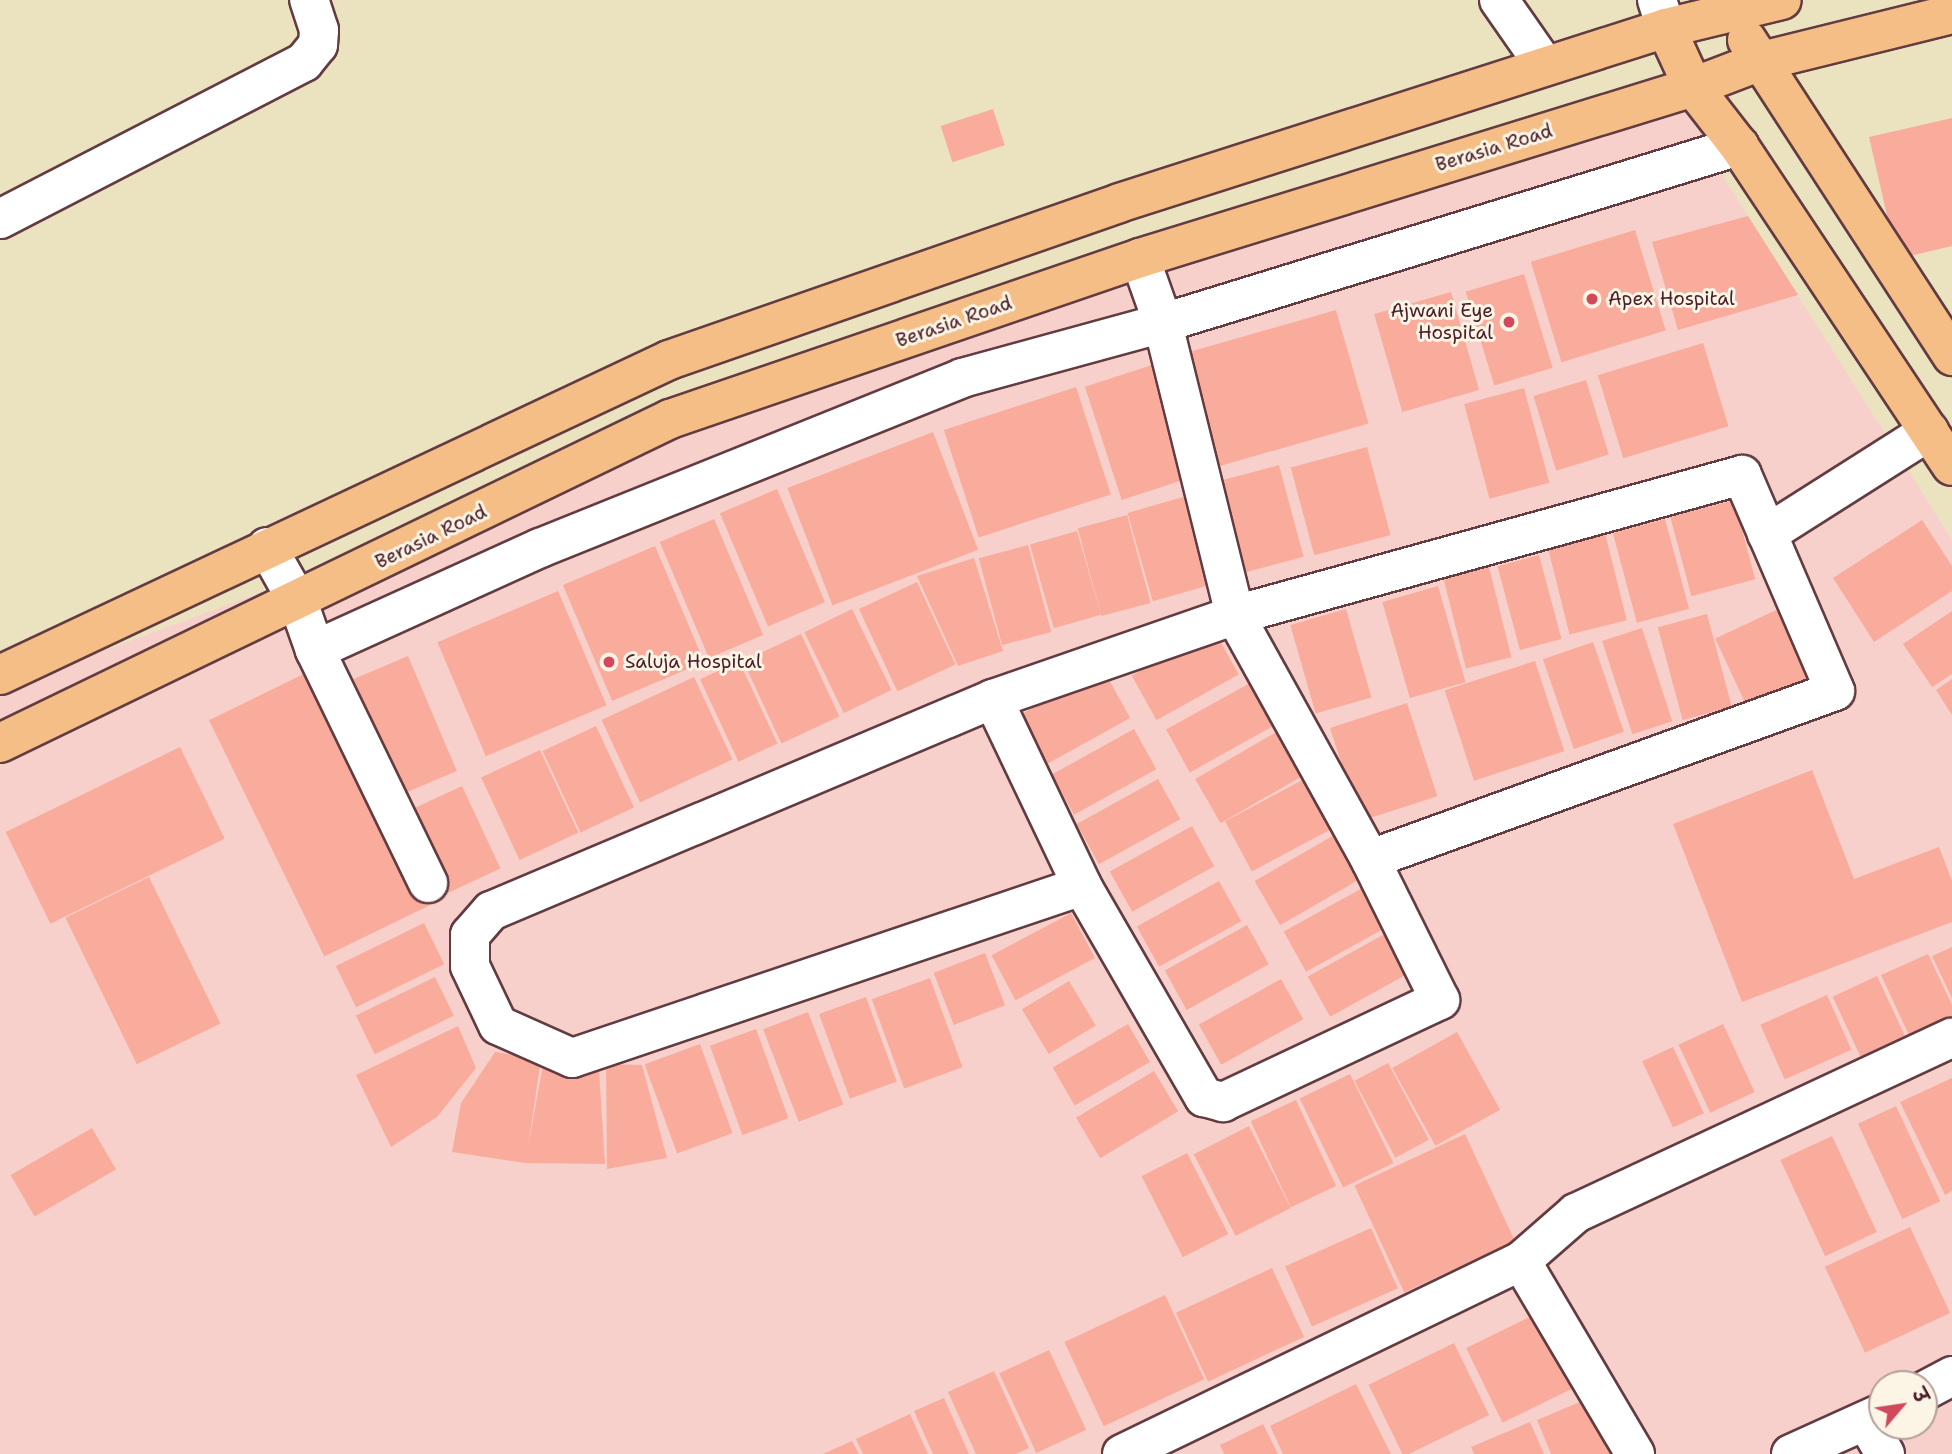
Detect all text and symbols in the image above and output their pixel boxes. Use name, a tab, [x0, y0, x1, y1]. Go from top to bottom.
street label: Berasia Road	[1433, 119, 1555, 177]
place label: Apex Hospital	[1608, 288, 1735, 310]
marker: Apex Hospital	[1582, 289, 1602, 309]
street label: Berasia Road	[893, 292, 1015, 352]
place label: Ajwani Eye Hospital	[1390, 300, 1493, 344]
marker: Ajwani Eye Hospital	[1499, 312, 1519, 332]
street label: Berasia Road	[372, 500, 490, 574]
place label: Saluja Hospital	[625, 651, 762, 673]
marker: Saluja Hospital	[599, 652, 619, 672]
north arrow	[1868, 1370, 1938, 1440]
text: उ	[1906, 1384, 1934, 1407]

